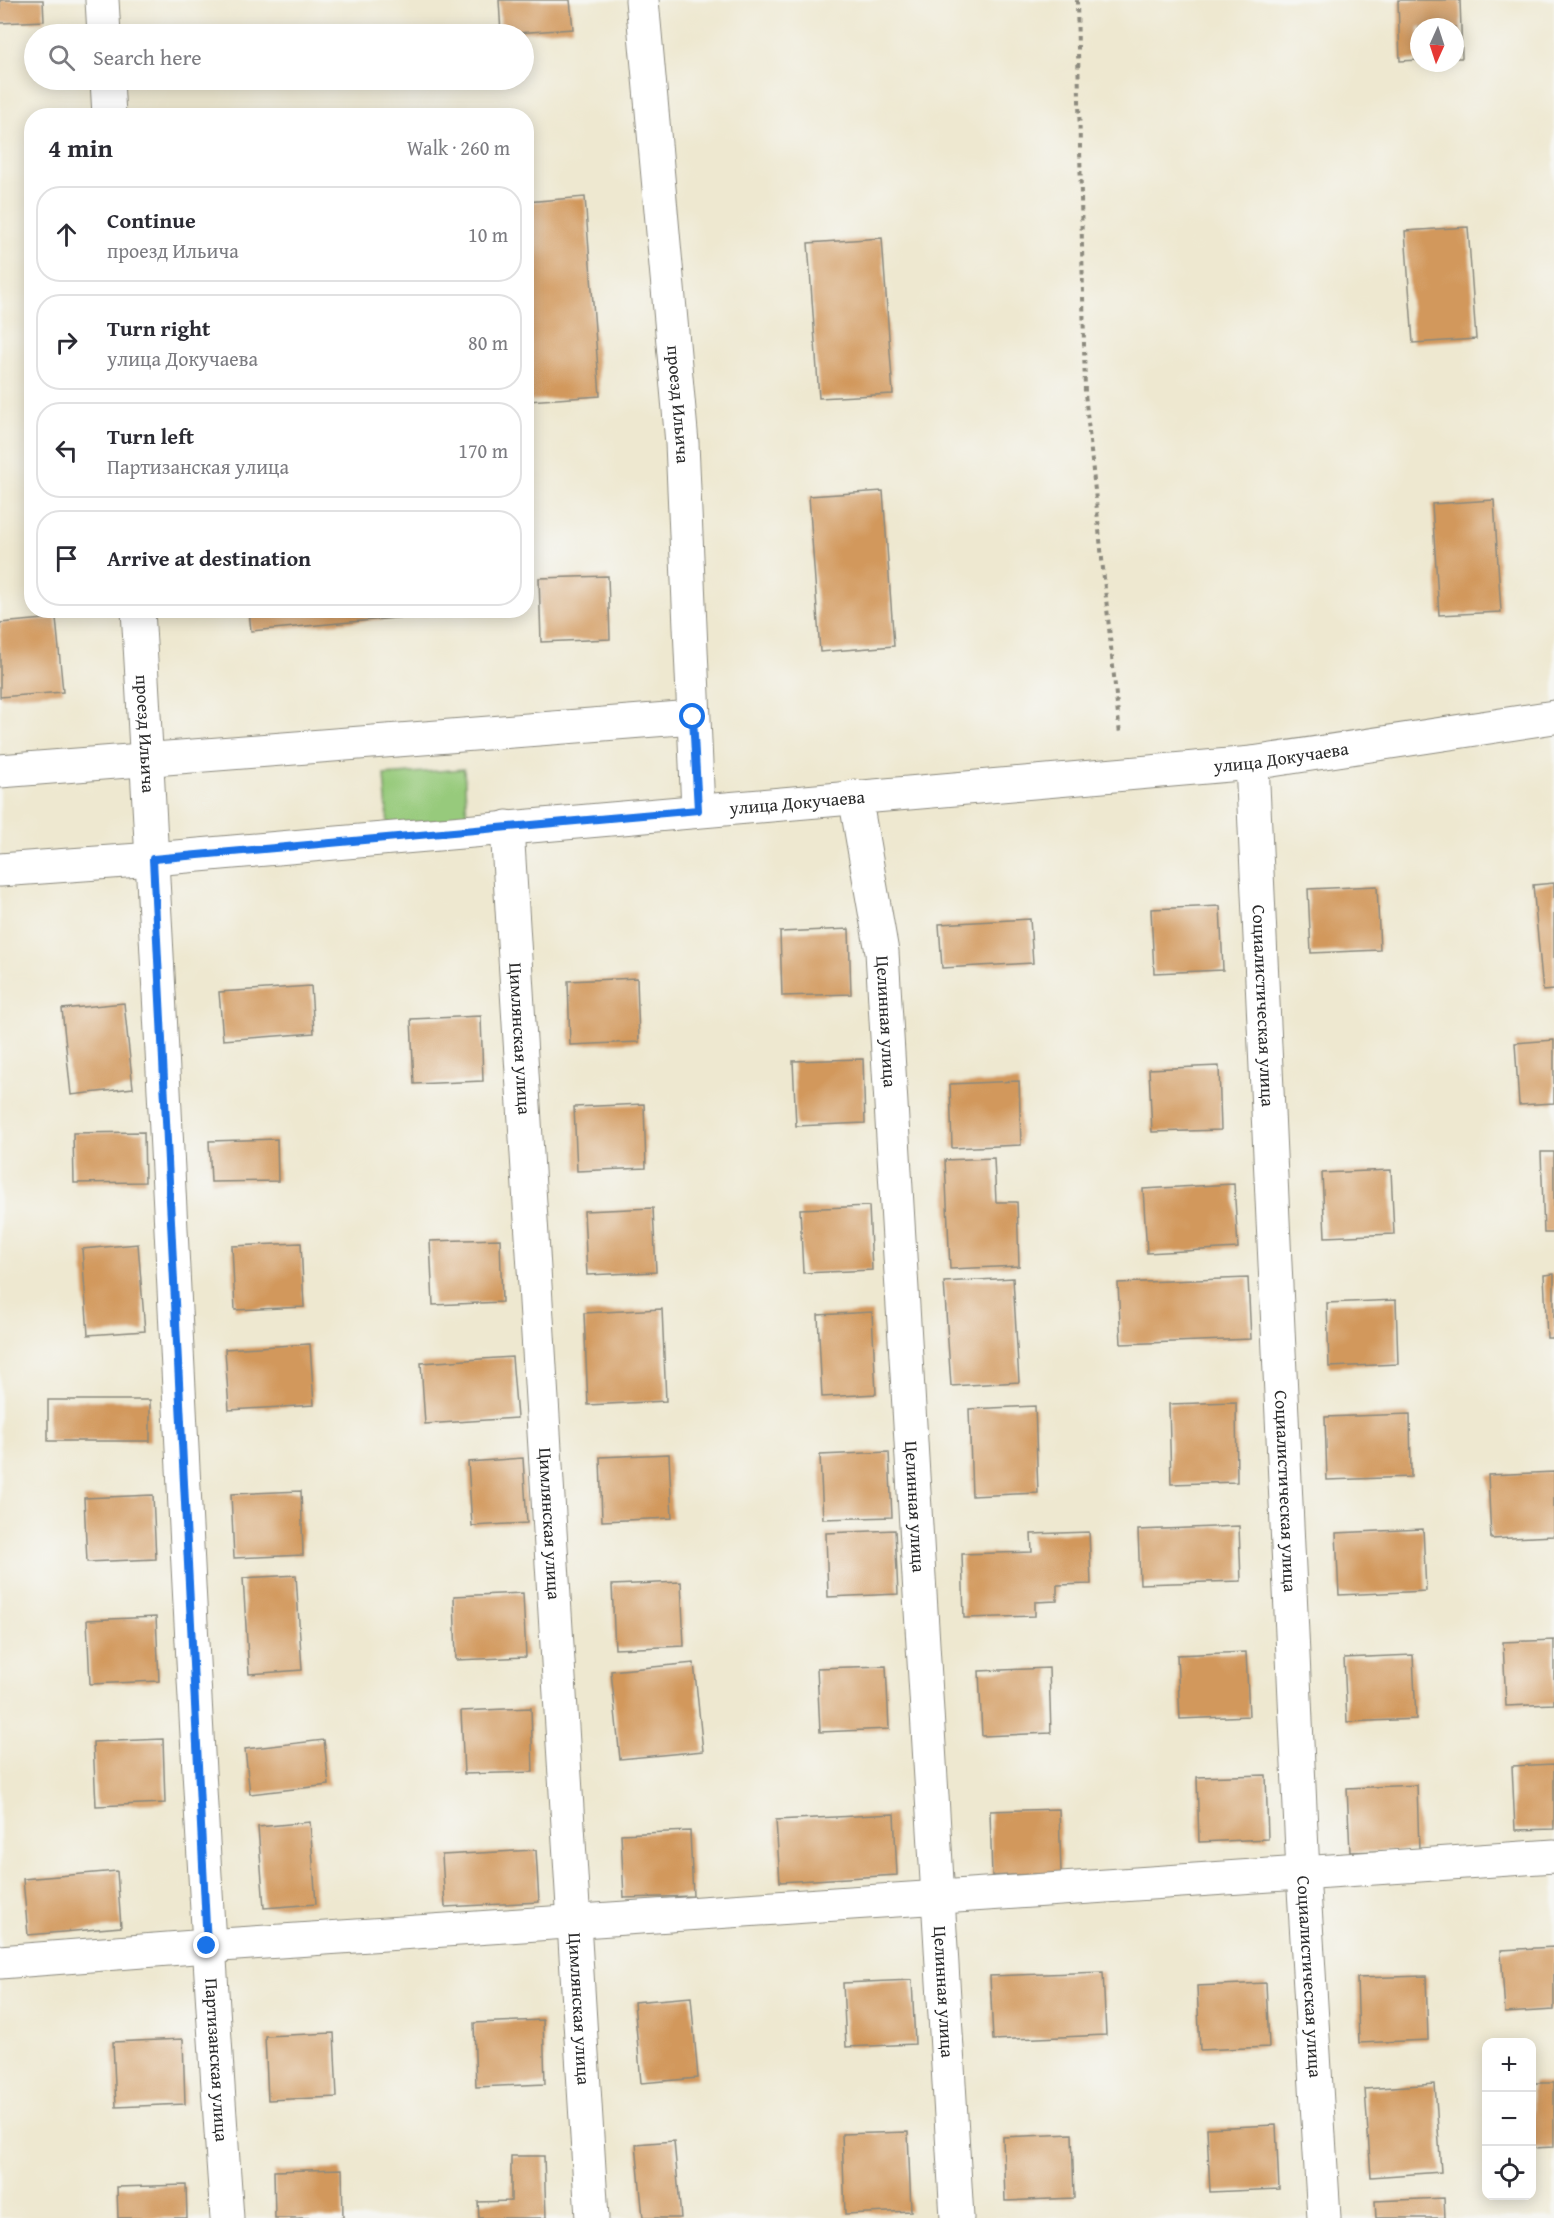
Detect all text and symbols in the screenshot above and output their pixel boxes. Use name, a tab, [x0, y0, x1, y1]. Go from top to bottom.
north arrow	[1410, 18, 1464, 72]
search box	[24, 24, 534, 90]
icon: search	[45, 41, 78, 74]
text: Search here	[93, 41, 202, 73]
text: 4 min	[48, 128, 113, 167]
text: Walk · 260 m	[407, 133, 510, 162]
text: Continue	[107, 204, 196, 236]
icon: ahead	[50, 218, 83, 251]
text: 10 m	[468, 220, 508, 249]
text: проезд Ильича	[107, 236, 239, 265]
text: Turn right	[107, 312, 210, 344]
icon: right	[50, 326, 83, 359]
text: 80 m	[468, 328, 508, 357]
text: улица Докучаева	[107, 344, 258, 373]
street label: проезд Ильича	[660, 344, 697, 464]
text: Turn left	[107, 420, 194, 452]
icon: left	[50, 434, 83, 467]
text: 170 m	[458, 436, 508, 465]
text: Партизанская улица	[107, 452, 289, 481]
icon: arrive	[50, 542, 83, 575]
text: Arrive at destination	[107, 542, 311, 574]
street label: проезд Ильича	[129, 674, 162, 794]
route start	[679, 703, 705, 729]
street label: улица Докучаева	[1211, 734, 1351, 779]
street label: улица Докучаева	[727, 783, 866, 822]
street label: Социалистическая улица	[1246, 904, 1282, 1108]
street label: Целинная улица	[869, 955, 904, 1089]
street label: Цимлянская улица	[502, 962, 539, 1116]
street label: Социалистическая улица	[1268, 1390, 1304, 1593]
street label: Целинная улица	[898, 1440, 933, 1574]
street label: Цимлянская улица	[532, 1447, 568, 1601]
street label: Социалистическая улица	[1290, 1875, 1329, 2079]
street label: Целинная улица	[927, 1925, 962, 2059]
route end	[193, 1932, 219, 1958]
street label: Цимлянская улица	[562, 1932, 598, 2086]
street label: Партизанская улица	[198, 1977, 236, 2143]
map controls	[1482, 2038, 1536, 2200]
button: +	[1482, 2038, 1536, 2092]
button: −	[1482, 2092, 1536, 2146]
button: locate	[1482, 2146, 1536, 2200]

